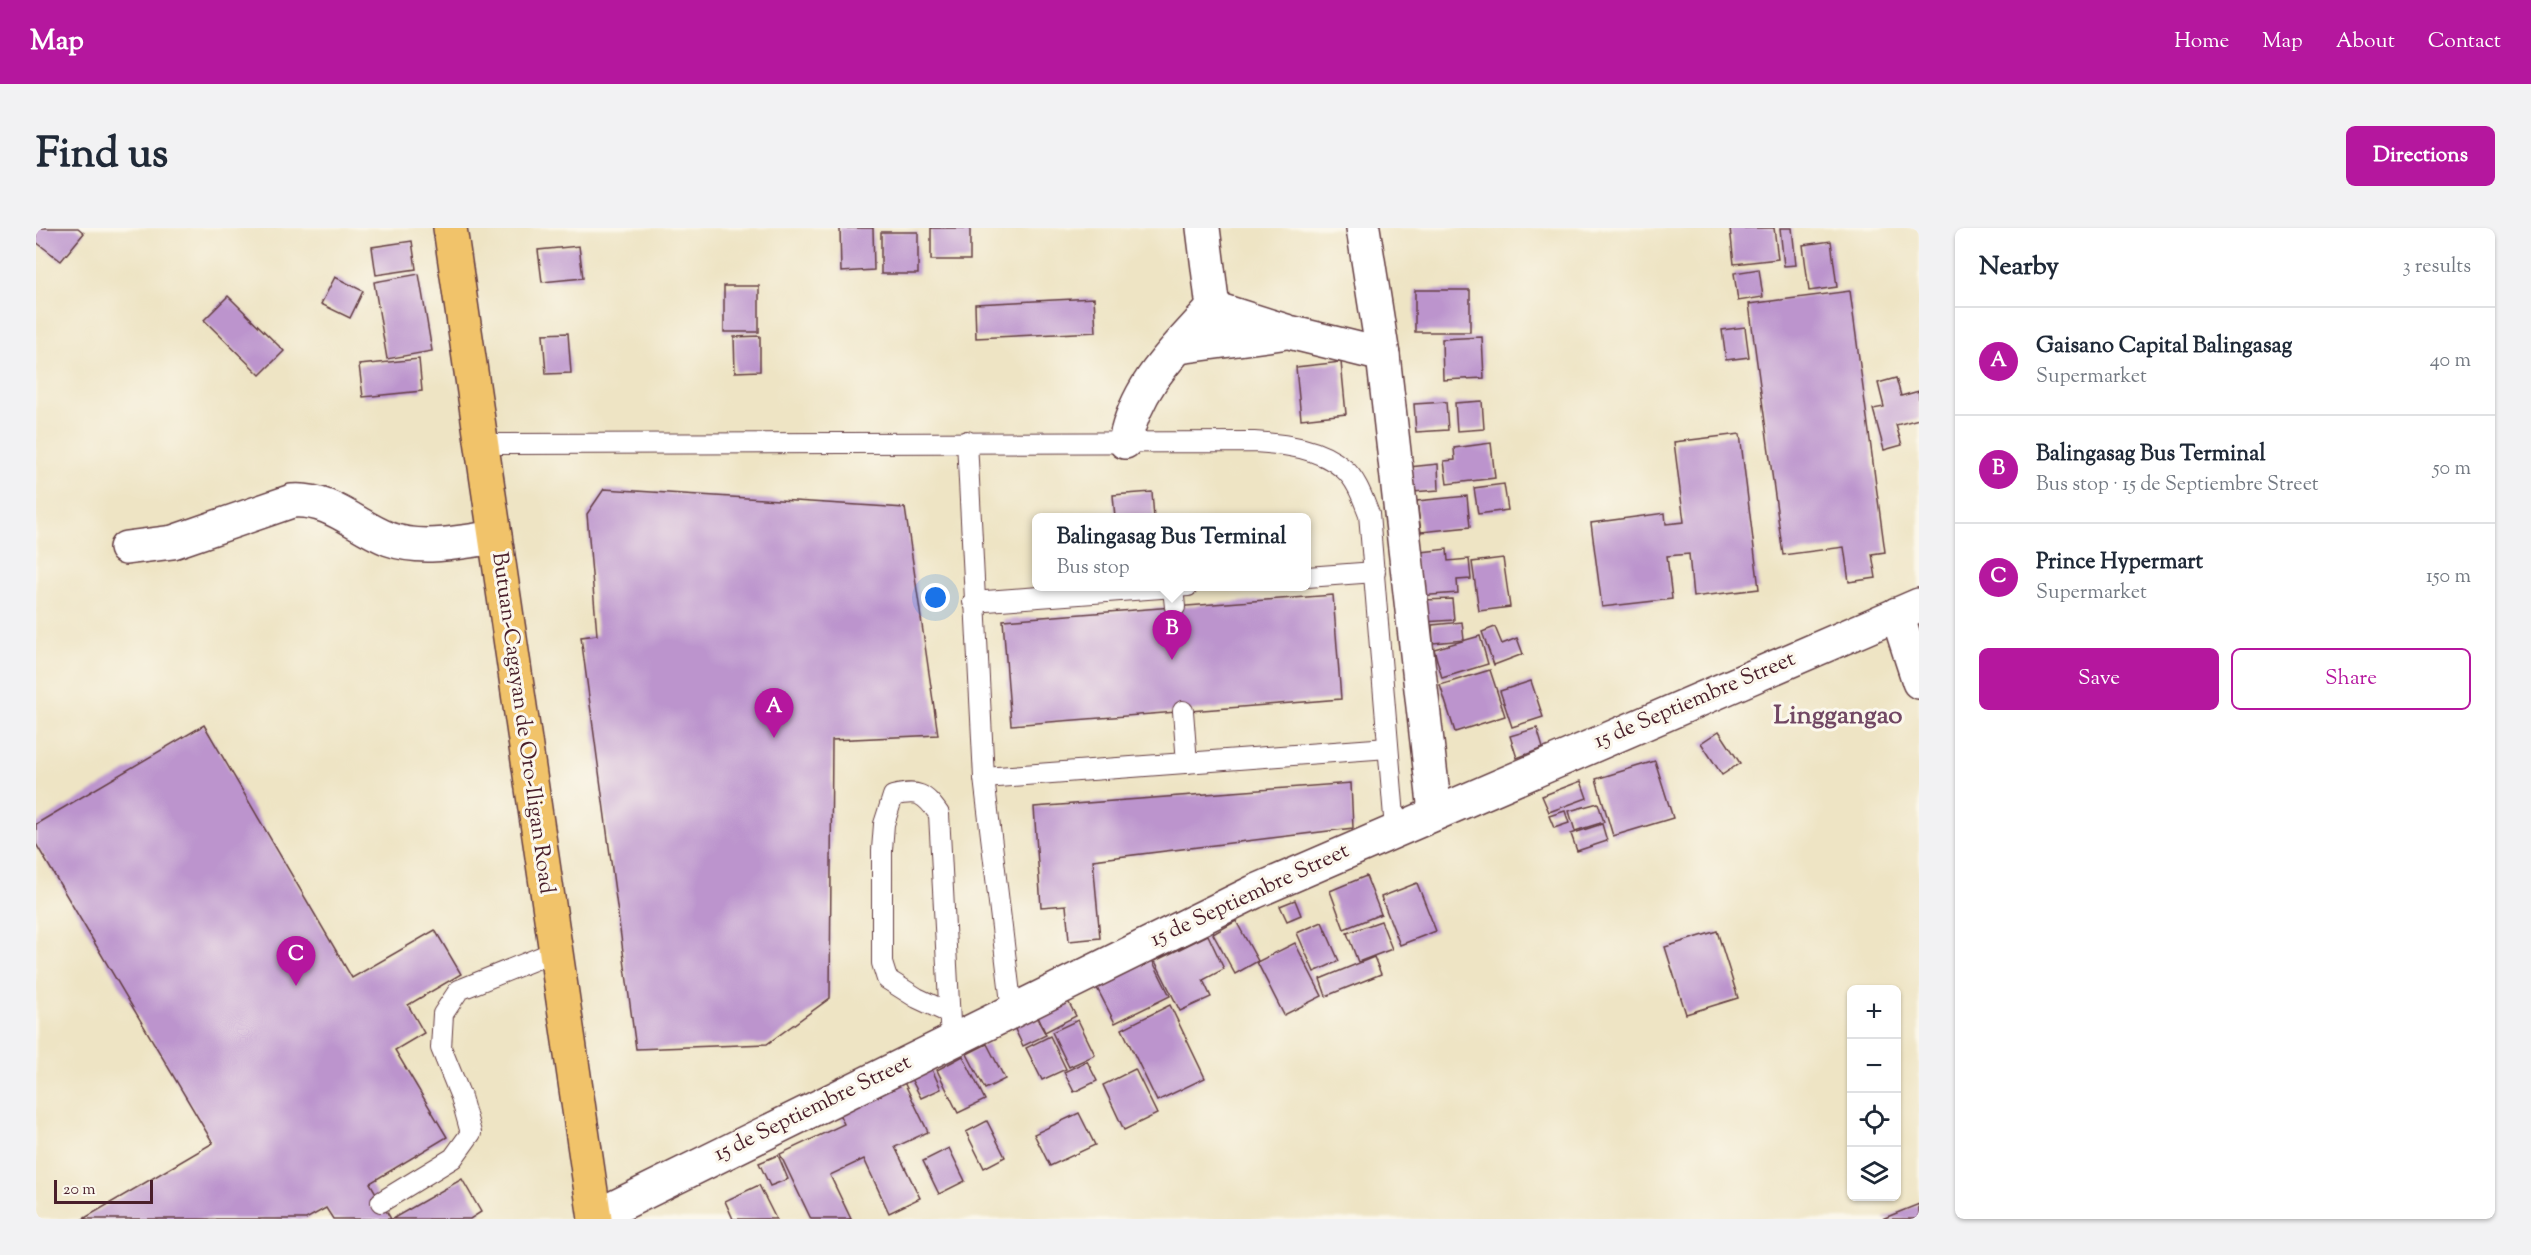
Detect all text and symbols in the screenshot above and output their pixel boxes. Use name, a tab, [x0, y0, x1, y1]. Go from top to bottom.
text: Map	[30, 22, 84, 62]
text: Home	[2174, 27, 2229, 57]
text: Map	[2262, 27, 2303, 57]
text: About	[2336, 27, 2395, 57]
text: Contact	[2428, 27, 2501, 57]
text: Find us	[36, 126, 168, 186]
button: Directions	[2346, 126, 2495, 186]
text: Nearby	[1979, 249, 2059, 286]
text: 3 results	[2402, 253, 2471, 282]
text: Gaisano Capital Balingasag	[2036, 331, 2292, 363]
text: A	[1990, 347, 2007, 376]
text: 40 m	[2430, 347, 2471, 376]
text: Supermarket	[2036, 363, 2147, 392]
text: Balingasag Bus Terminal	[2036, 439, 2266, 471]
text: B	[1992, 455, 2005, 484]
text: 50 m	[2433, 455, 2471, 484]
text: Bus stop · 15 de Septiembre Street	[2036, 471, 2319, 500]
popup	[1032, 513, 1311, 591]
text: Balingasag Bus Terminal	[1057, 522, 1286, 554]
text: Prince Hypermart	[2036, 547, 2203, 579]
street label: Butuan-Cagayan de Oro-Iligan Road	[482, 550, 562, 896]
text: Bus stop	[1057, 554, 1129, 583]
text: C	[1990, 563, 2007, 592]
text: 150 m	[2426, 563, 2471, 592]
text: Supermarket	[2036, 579, 2147, 608]
your location	[921, 583, 950, 612]
pin: B	[1152, 610, 1192, 660]
street label: 15 de Septiembre Street	[1589, 644, 1801, 758]
button: Save	[1979, 648, 2219, 710]
button: Share	[2231, 648, 2471, 710]
pin: A	[754, 688, 794, 738]
district label: Linggangao	[1773, 698, 1903, 735]
street label: 15 de Septiembre Street	[1145, 836, 1355, 956]
pin: C	[276, 936, 316, 986]
map controls	[1847, 985, 1901, 1201]
button: +	[1847, 985, 1901, 1039]
button: −	[1847, 1039, 1901, 1093]
street label: 15 de Septiembre Street	[709, 1047, 918, 1171]
button: locate	[1847, 1093, 1901, 1147]
button: layers	[1847, 1147, 1901, 1201]
scale bar	[54, 1177, 153, 1204]
text: 20 m	[63, 1179, 96, 1202]

